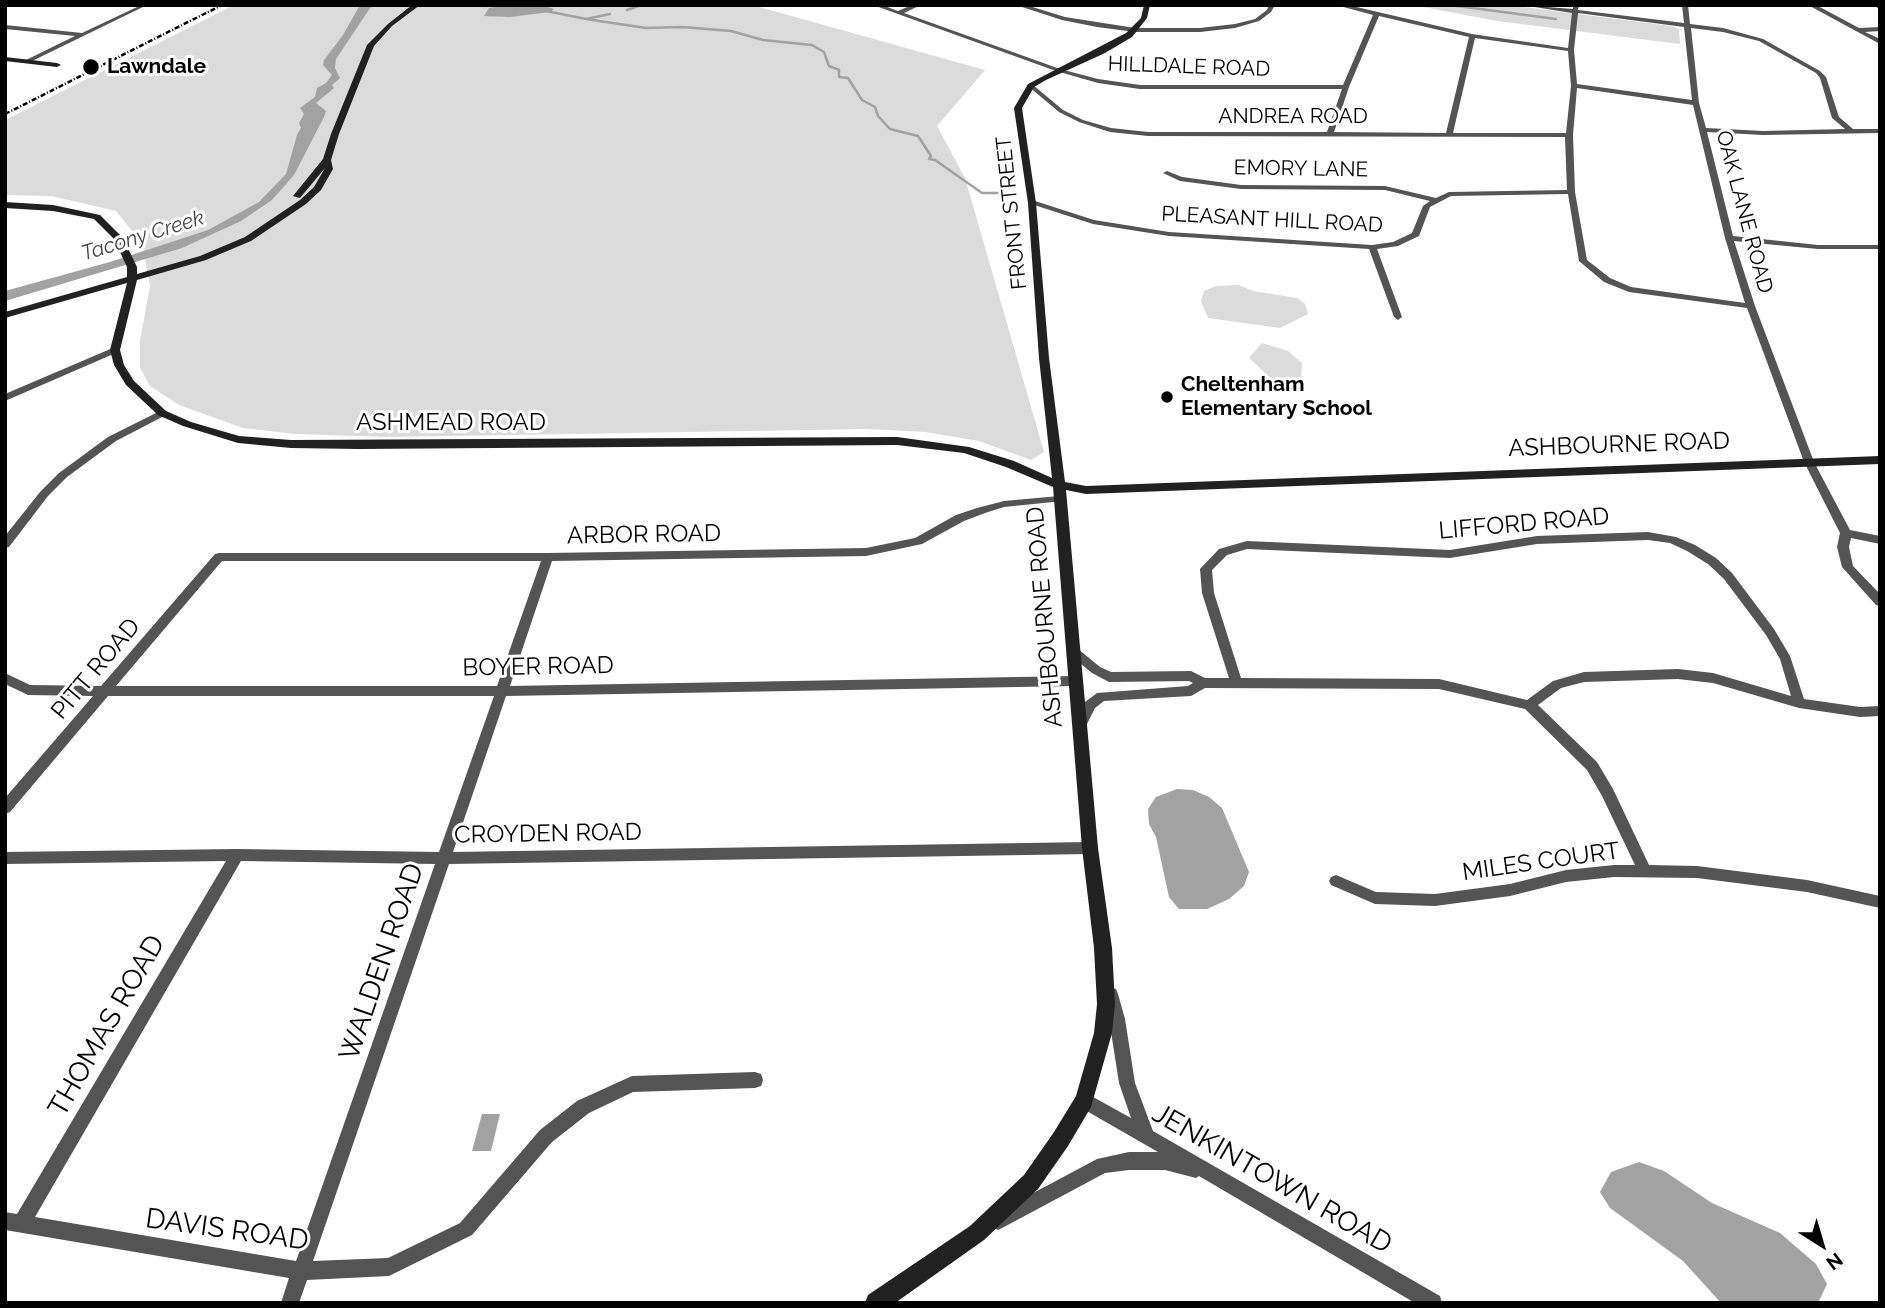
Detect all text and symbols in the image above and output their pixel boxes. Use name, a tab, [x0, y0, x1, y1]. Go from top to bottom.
street label: HILLDALE ROAD	[1107, 52, 1271, 82]
place label: Lawndale	[107, 54, 206, 80]
marker: Lawndale	[81, 57, 101, 77]
street label: ANDREA ROAD	[1218, 104, 1368, 130]
street label: OAK LANE ROAD	[1710, 128, 1778, 296]
street label: FRONT STREET	[991, 135, 1033, 291]
street label: EMORY LANE	[1234, 155, 1368, 183]
street label: PLEASANT HILL ROAD	[1161, 202, 1383, 238]
water label: Tacony Creek	[79, 205, 207, 267]
place label: Cheltenham Elementary School	[1181, 372, 1372, 422]
marker: Cheltenham Elementary School	[1159, 389, 1175, 405]
street label: ASHMEAD ROAD	[356, 409, 546, 437]
street label: ASHBOURNE ROAD	[1508, 427, 1730, 463]
street label: LIFFORD ROAD	[1437, 502, 1611, 546]
street label: ASHBOURNE ROAD	[1021, 505, 1069, 729]
street label: ARBOR ROAD	[567, 519, 721, 551]
street label: PITT ROAD	[46, 613, 146, 725]
street label: BOYER ROAD	[462, 651, 614, 683]
street label: CROYDEN ROAD	[454, 818, 642, 850]
street label: MILES COURT	[1460, 837, 1622, 887]
street label: WALDEN ROAD	[333, 859, 431, 1065]
street label: THOMAS ROAD	[42, 929, 172, 1123]
street label: JENKINTOWN ROAD	[1146, 1097, 1398, 1261]
street label: DAVIS ROAD	[143, 1202, 311, 1258]
north arrow	[1787, 1210, 1857, 1280]
text: N	[1822, 1249, 1847, 1275]

